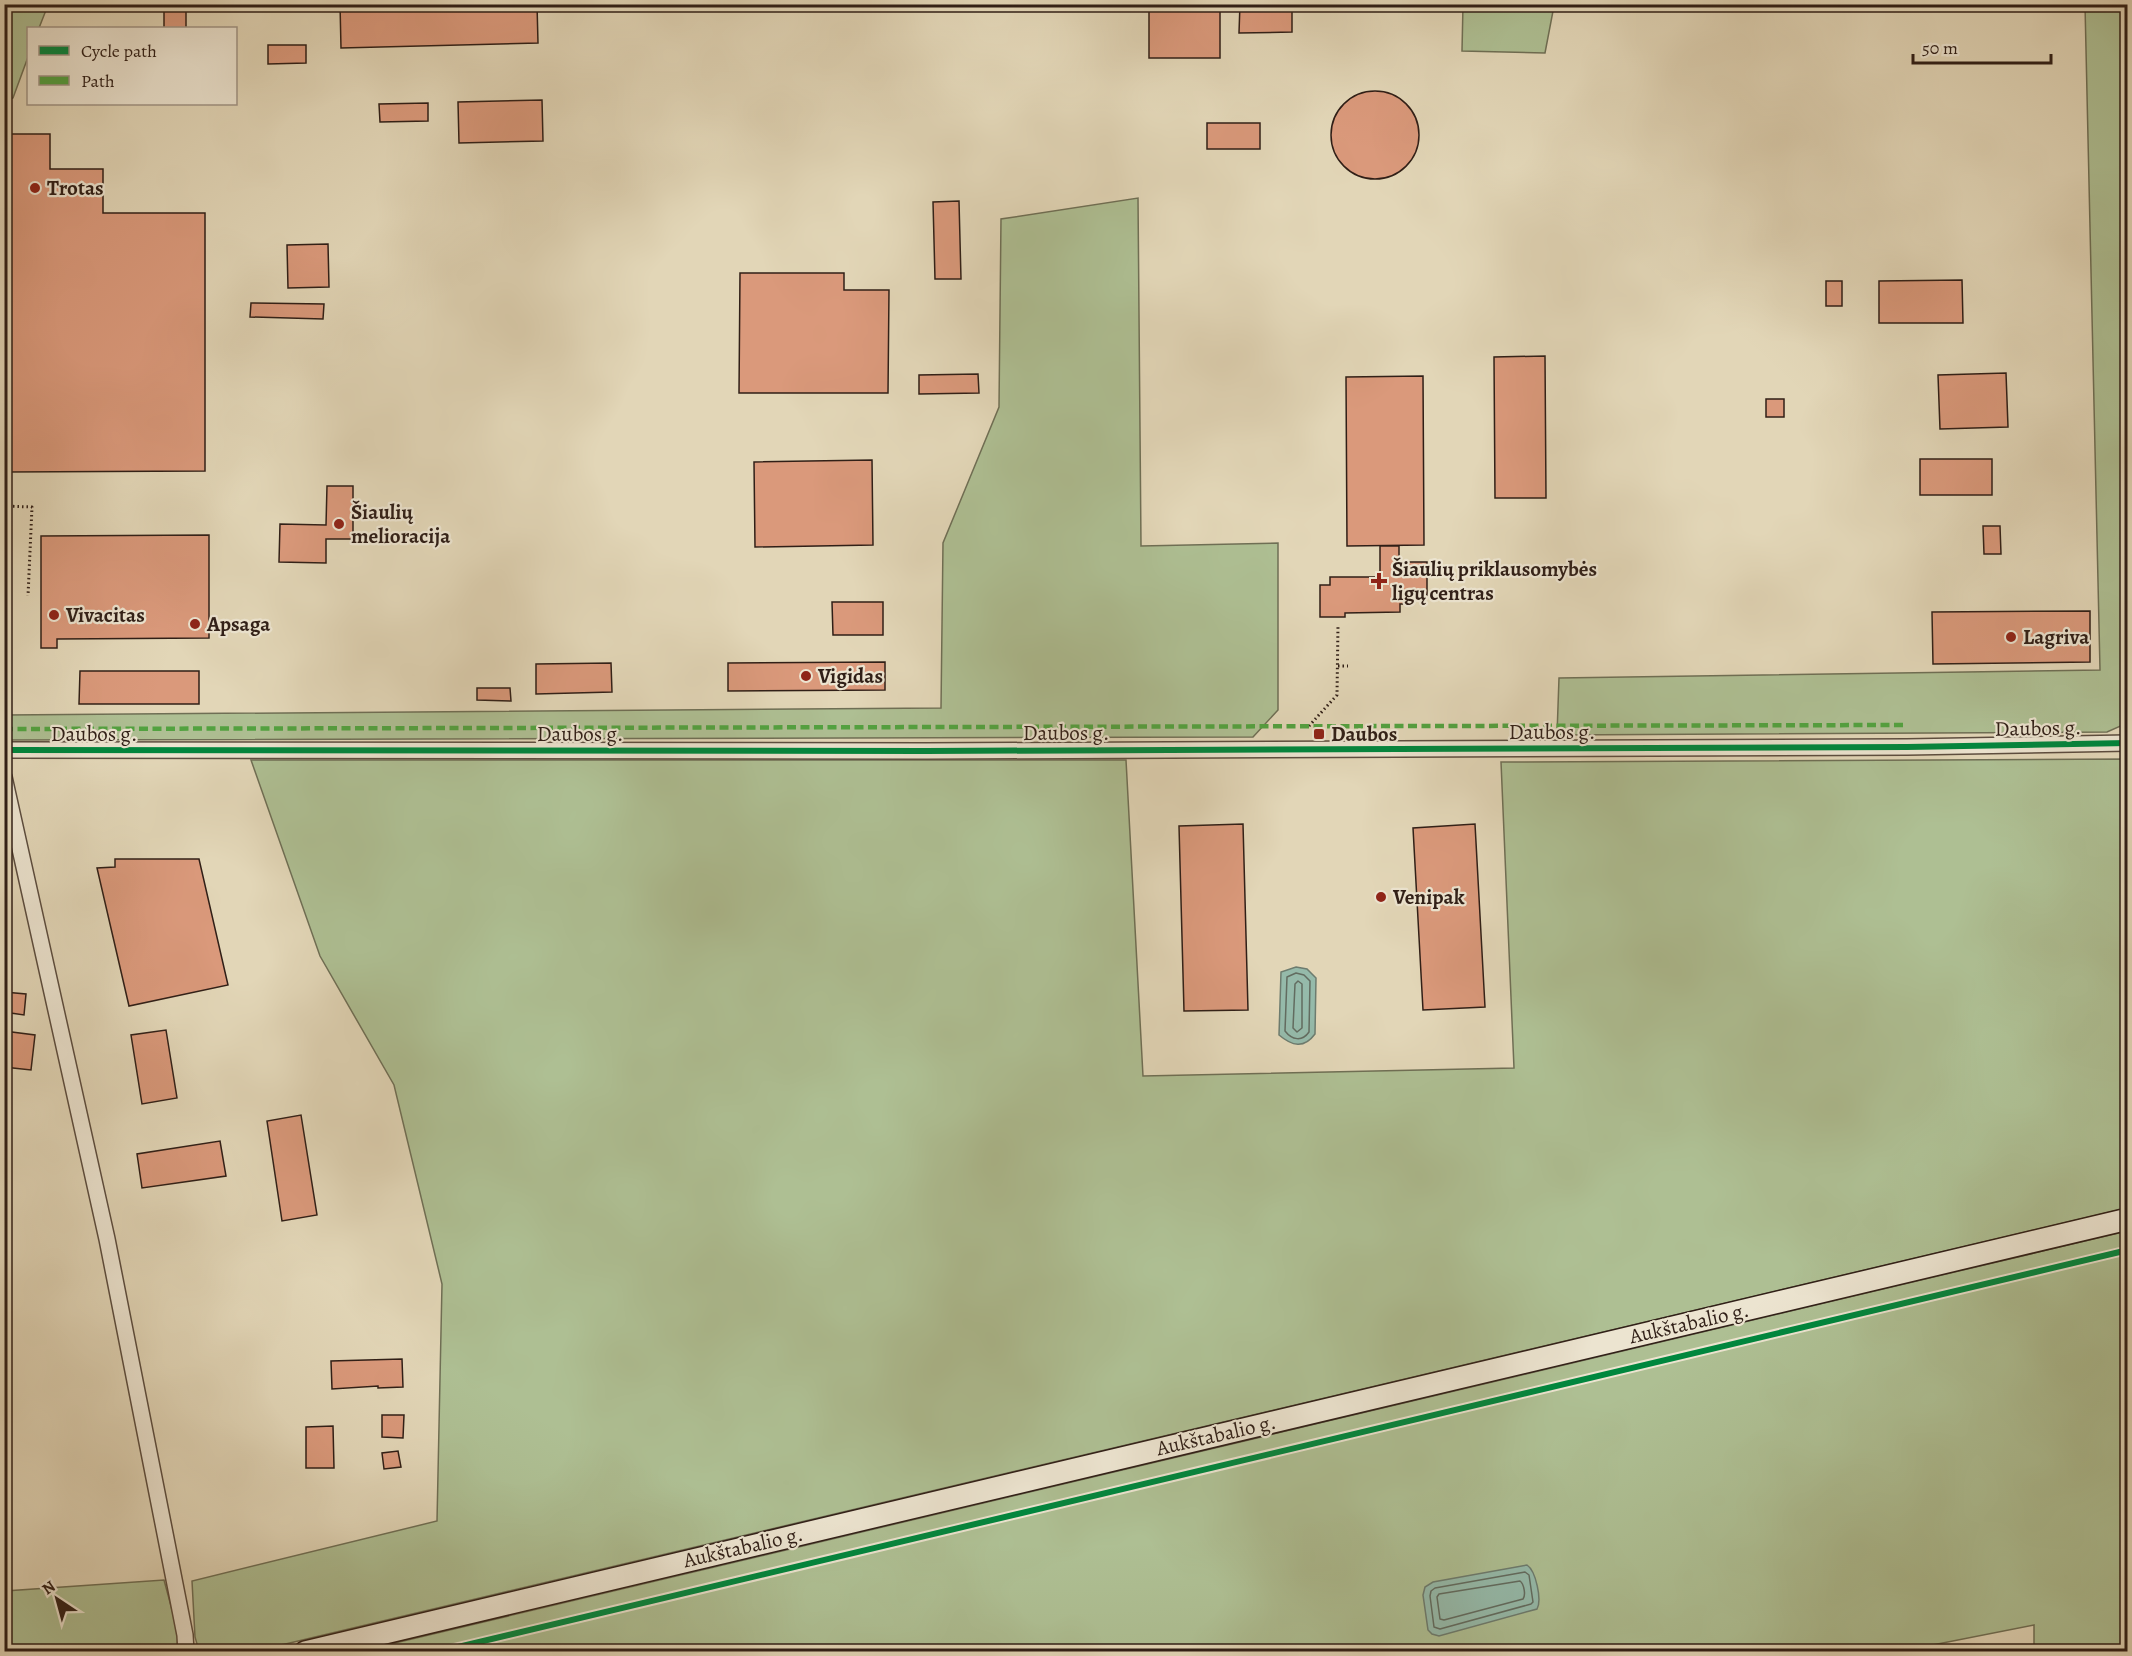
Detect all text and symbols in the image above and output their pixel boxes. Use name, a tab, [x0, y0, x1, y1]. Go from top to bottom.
legend	[27, 27, 237, 105]
scale bar	[1913, 27, 2051, 65]
text: 50 m	[1922, 36, 1958, 60]
text: Cycle path	[81, 39, 157, 63]
text: Path	[81, 69, 115, 93]
place label: Trotas	[47, 174, 104, 202]
marker: Trotas	[28, 181, 42, 195]
place label: Šiaulių melioracija	[351, 498, 451, 550]
marker: Šiaulių melioracija	[332, 517, 346, 531]
place label: Šiaulių priklausomybės ligų centras	[1392, 555, 1597, 607]
marker: Šiaulių priklausomybės ligų centras	[1370, 572, 1388, 590]
place label: Vivacitas	[65, 601, 145, 629]
marker: Vivacitas	[47, 608, 61, 622]
place label: Apsaga	[206, 610, 271, 638]
marker: Apsaga	[188, 617, 202, 631]
place label: Lagriva	[2023, 623, 2090, 651]
marker: Lagriva	[2004, 630, 2018, 644]
place label: Vigidas	[817, 662, 883, 690]
marker: Vigidas	[799, 669, 813, 683]
street label: Daubos g.	[1994, 713, 2082, 743]
street label: Daubos g.	[1509, 718, 1595, 746]
street label: Daubos g.	[1023, 719, 1109, 747]
street label: Daubos g.	[51, 720, 137, 748]
street label: Daubos g.	[537, 720, 623, 748]
place label: Daubos	[1331, 720, 1397, 748]
marker: Daubos	[1312, 727, 1326, 741]
place label: Venipak	[1392, 883, 1465, 911]
marker: Venipak	[1374, 890, 1388, 904]
street label: Aukštabalio g.	[1626, 1296, 1752, 1351]
street label: Aukštabalio g.	[1153, 1408, 1279, 1463]
street label: Aukštabalio g.	[680, 1520, 806, 1575]
north arrow	[27, 1569, 87, 1629]
text: N	[38, 1575, 60, 1600]

